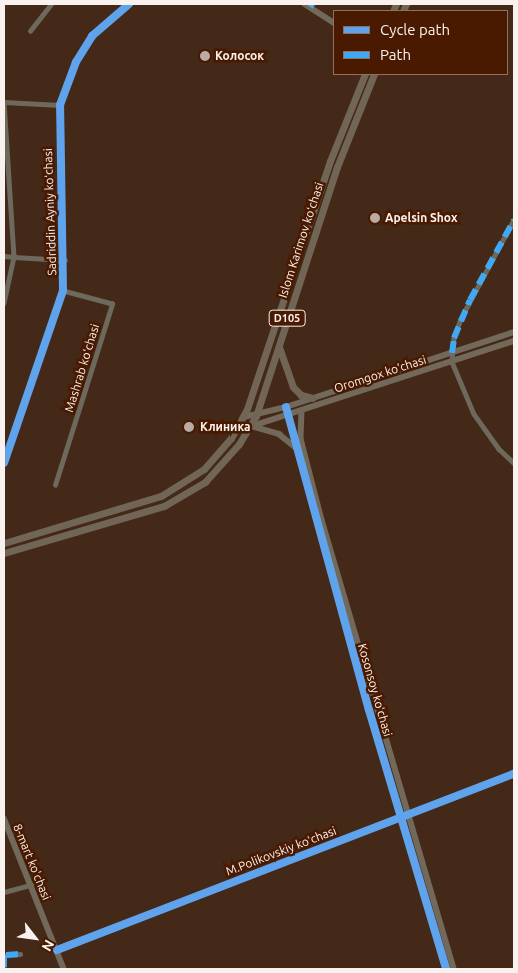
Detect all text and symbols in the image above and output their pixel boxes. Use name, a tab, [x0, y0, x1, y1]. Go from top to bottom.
legend	[333, 10, 508, 75]
text: Cycle path	[380, 21, 450, 38]
text: Path	[380, 46, 411, 63]
place label: Колосок	[215, 49, 264, 63]
marker: Колосок	[199, 50, 211, 62]
street label: Sadriddin Ayniy koʻchasi	[41, 148, 59, 276]
street label: Islom Karimov koʻchasi	[276, 180, 326, 300]
place label: Apelsin Shox	[385, 211, 457, 225]
marker: Apelsin Shox	[369, 212, 381, 224]
road number: D105	[268, 310, 306, 326]
street label: Mashrab koʻchasi	[62, 322, 102, 414]
street label: Oromgox ko‘chasi	[332, 352, 428, 396]
marker: Клиника	[182, 420, 196, 434]
place label: Клиника	[200, 420, 251, 434]
street label: Kosonsoy koʻchasi	[355, 642, 395, 738]
street label: 8-mart ko'chasi	[10, 822, 54, 902]
street label: M.Polikovskiy koʻchasi	[224, 823, 338, 879]
north arrow	[10, 913, 60, 963]
text: N	[38, 937, 58, 954]

